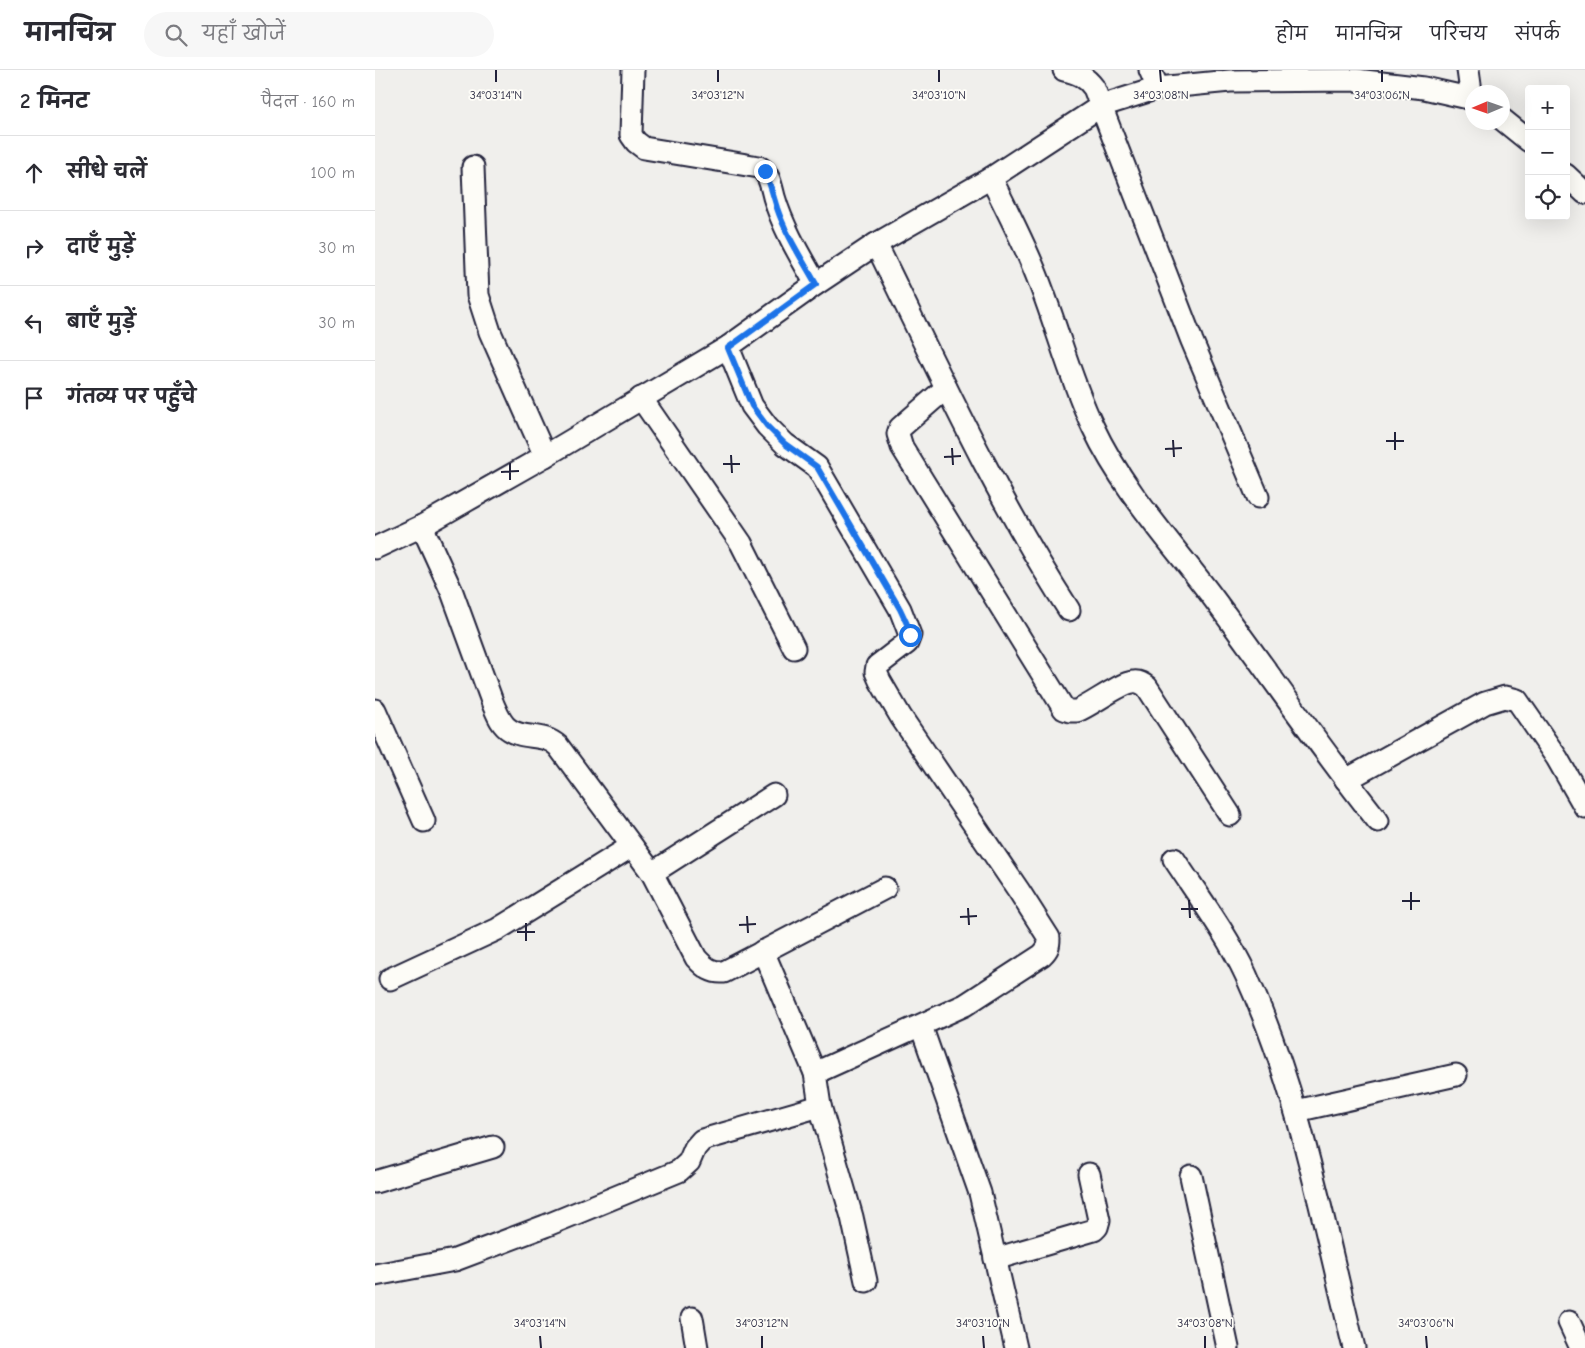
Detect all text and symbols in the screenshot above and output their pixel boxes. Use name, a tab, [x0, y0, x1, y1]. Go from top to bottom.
search box	[144, 12, 494, 57]
text: मानचित्र	[25, 19, 114, 47]
icon: search	[162, 21, 190, 49]
text: यहाँ खोजें	[202, 23, 285, 45]
text: होम	[1276, 24, 1308, 45]
text: मानचित्र	[1336, 24, 1402, 45]
text: परिचय	[1430, 24, 1487, 45]
text: संपर्क	[1515, 24, 1560, 45]
north arrow	[1465, 85, 1510, 130]
map controls	[1525, 85, 1570, 220]
button: +	[1525, 85, 1570, 130]
text: 34°03'14"N	[470, 88, 522, 102]
text: 34°03'12"N	[692, 88, 744, 102]
text: 34°03'10"N	[912, 88, 966, 102]
text: 34°03'08"N	[1133, 88, 1189, 102]
text: 34°03'06"N	[1354, 88, 1410, 102]
text: 2 मिनट	[20, 89, 89, 113]
text: पैदल · 160 m	[261, 93, 355, 111]
button: −	[1525, 130, 1570, 175]
icon: ahead	[20, 159, 48, 187]
route end	[754, 160, 777, 183]
text: सीधे चलें	[67, 161, 147, 183]
text: 100 m	[311, 164, 355, 182]
button: locate	[1525, 175, 1570, 220]
icon: right	[20, 234, 48, 262]
text: दाएँ मुड़ें	[67, 236, 135, 258]
text: 30 m	[319, 239, 355, 257]
icon: left	[20, 309, 48, 337]
text: बाएँ मुड़ें	[67, 311, 136, 333]
text: 30 m	[319, 314, 355, 332]
icon: arrive	[20, 384, 48, 412]
text: गंतव्य पर पहुँचे	[67, 386, 196, 408]
route start	[899, 624, 922, 647]
text: 34°03'14"N	[514, 1316, 566, 1330]
text: 34°03'12"N	[736, 1316, 788, 1330]
text: 34°03'10"N	[956, 1316, 1010, 1330]
text: 34°03'08"N	[1177, 1316, 1233, 1330]
text: 34°03'06"N	[1398, 1316, 1454, 1330]

